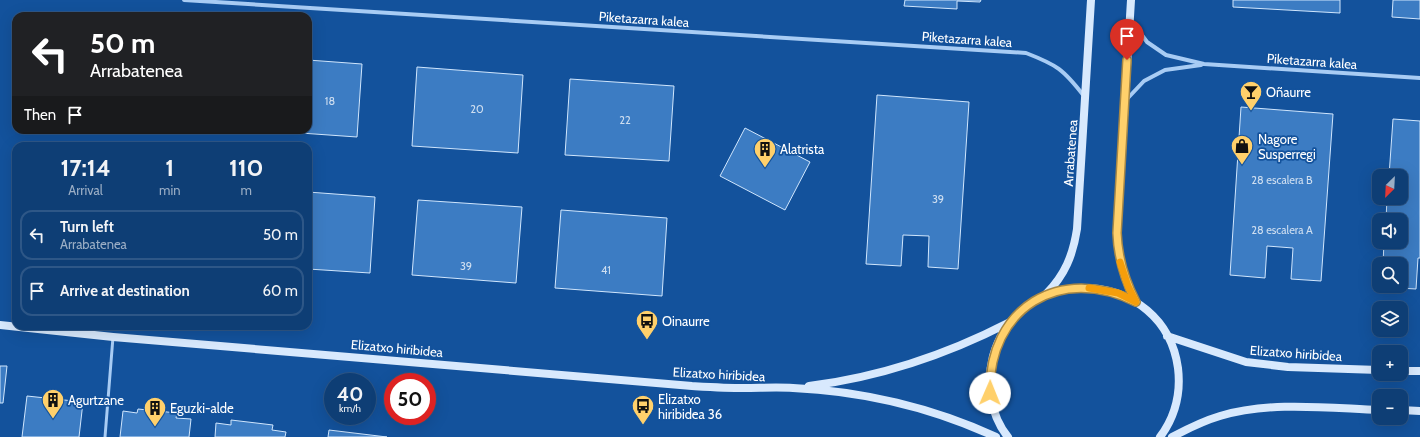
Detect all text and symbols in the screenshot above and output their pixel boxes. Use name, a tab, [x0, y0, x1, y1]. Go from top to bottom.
street label: Piketazarra kalea	[598, 8, 690, 30]
pin	[1110, 19, 1144, 60]
icon: arrive	[1116, 25, 1138, 47]
text: 50 m	[90, 26, 155, 60]
icon: left	[24, 28, 76, 80]
street label: Piketazarra kalea	[921, 28, 1013, 50]
street label: Piketazarra kalea	[1266, 50, 1358, 72]
text: Arrabatenea	[90, 60, 183, 82]
bar icon: Oñaurre	[1238, 79, 1264, 112]
place label: Oñaurre	[1266, 84, 1311, 100]
house number: 18	[325, 94, 335, 108]
house number: 20	[470, 102, 484, 116]
icon: arrive	[64, 104, 86, 126]
text: Then	[24, 106, 56, 124]
house number: 22	[619, 113, 631, 127]
street label: Arrabatenea	[1060, 118, 1080, 187]
place label: Nagore Susperregi	[1258, 131, 1316, 162]
shop icon: Nagore Susperregi	[1229, 133, 1255, 166]
building icon: Alatrista	[752, 136, 778, 169]
place label: Alatrista	[780, 141, 825, 157]
text: 17:14	[60, 153, 111, 182]
text: 1	[165, 153, 174, 182]
text: 110	[229, 153, 264, 182]
north arrow	[1372, 169, 1408, 205]
map controls	[1372, 169, 1408, 425]
house number: 28 escalera B	[1251, 173, 1313, 187]
text: Arrival	[68, 182, 103, 198]
text: min	[159, 182, 180, 198]
text: m	[241, 182, 252, 198]
house number: 39	[932, 192, 944, 206]
button: sound	[1372, 213, 1408, 249]
text: Turn left	[60, 218, 114, 236]
house number: 28 escalera A	[1251, 223, 1313, 237]
icon: left	[26, 224, 48, 246]
text: 50 m	[263, 226, 298, 244]
text: Arrabatenea	[60, 236, 127, 252]
button: search	[1372, 257, 1408, 293]
house number: 39	[460, 259, 472, 273]
house number: 41	[601, 263, 611, 277]
icon: arrive	[26, 280, 48, 302]
text: Arrive at destination	[60, 282, 190, 300]
text: 60 m	[262, 282, 298, 300]
button: layers	[1372, 301, 1408, 337]
bus stop icon: Oinaurre	[634, 308, 660, 341]
place label: Oinaurre	[662, 313, 710, 329]
street label: Elizatxo hiribidea	[350, 336, 444, 360]
street label: Elizatxo hiribidea	[1249, 342, 1343, 364]
button: +	[1372, 345, 1408, 381]
street label: Elizatxo hiribidea	[672, 364, 766, 384]
position arrow	[969, 372, 1011, 414]
speed limit sign: 50	[384, 373, 436, 425]
text: 40	[337, 382, 363, 406]
building icon: Agurtzane	[40, 387, 66, 420]
button: −	[1372, 389, 1408, 425]
place label: Elizatxo hiribidea 36	[658, 391, 722, 422]
place label: Agurtzane	[68, 392, 124, 408]
bus stop icon: Elizatxo hiribidea 36	[630, 393, 656, 426]
building icon: Eguzki-alde	[142, 395, 168, 428]
place label: Eguzki-alde	[170, 400, 234, 416]
text: km/h	[339, 402, 361, 415]

